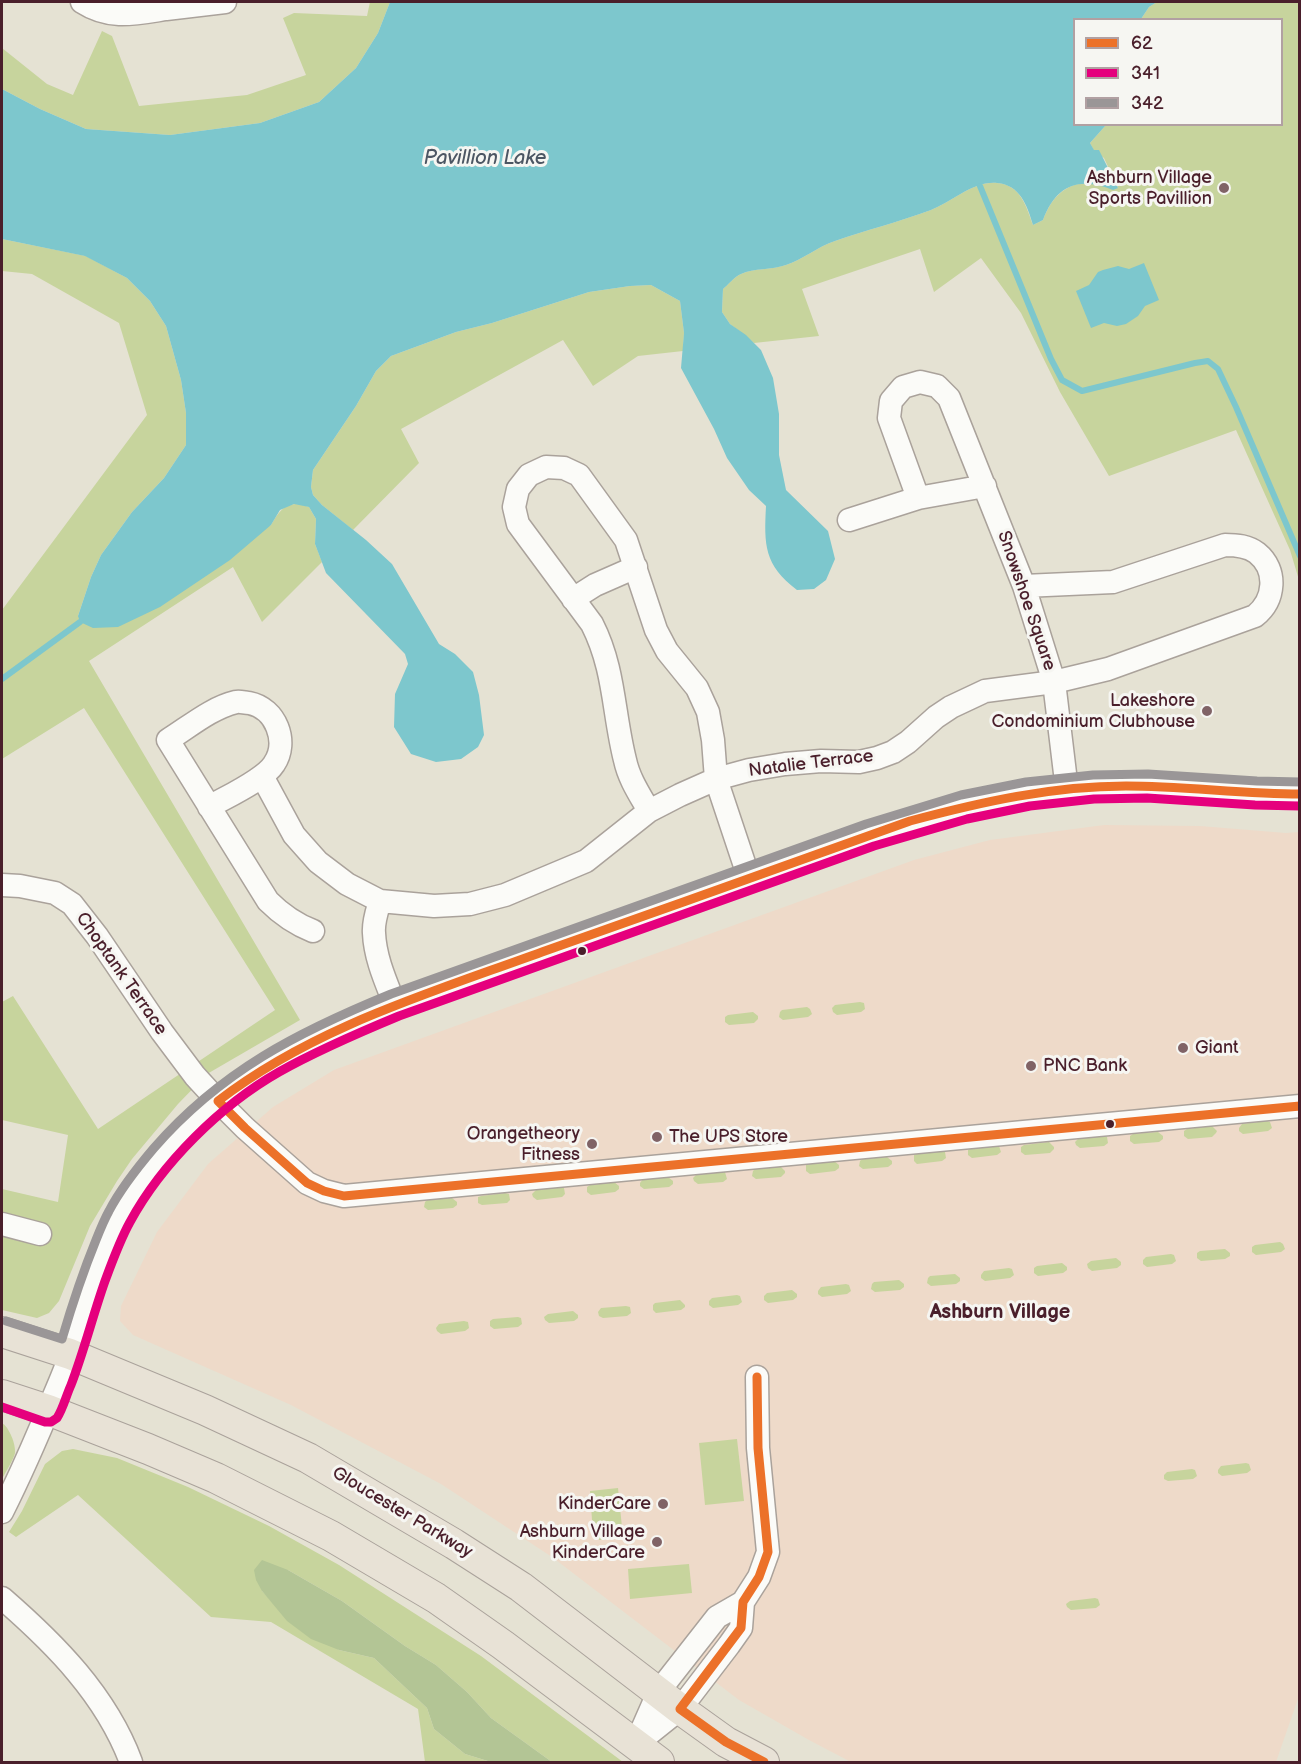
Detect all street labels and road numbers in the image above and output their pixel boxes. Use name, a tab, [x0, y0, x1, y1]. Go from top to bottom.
street label: Snowshoe Square	[992, 528, 1060, 674]
street label: Natalie Terrace	[747, 746, 875, 782]
street label: Choptank Terrace	[71, 908, 171, 1040]
street label: Gloucester Parkway	[328, 1463, 476, 1563]

